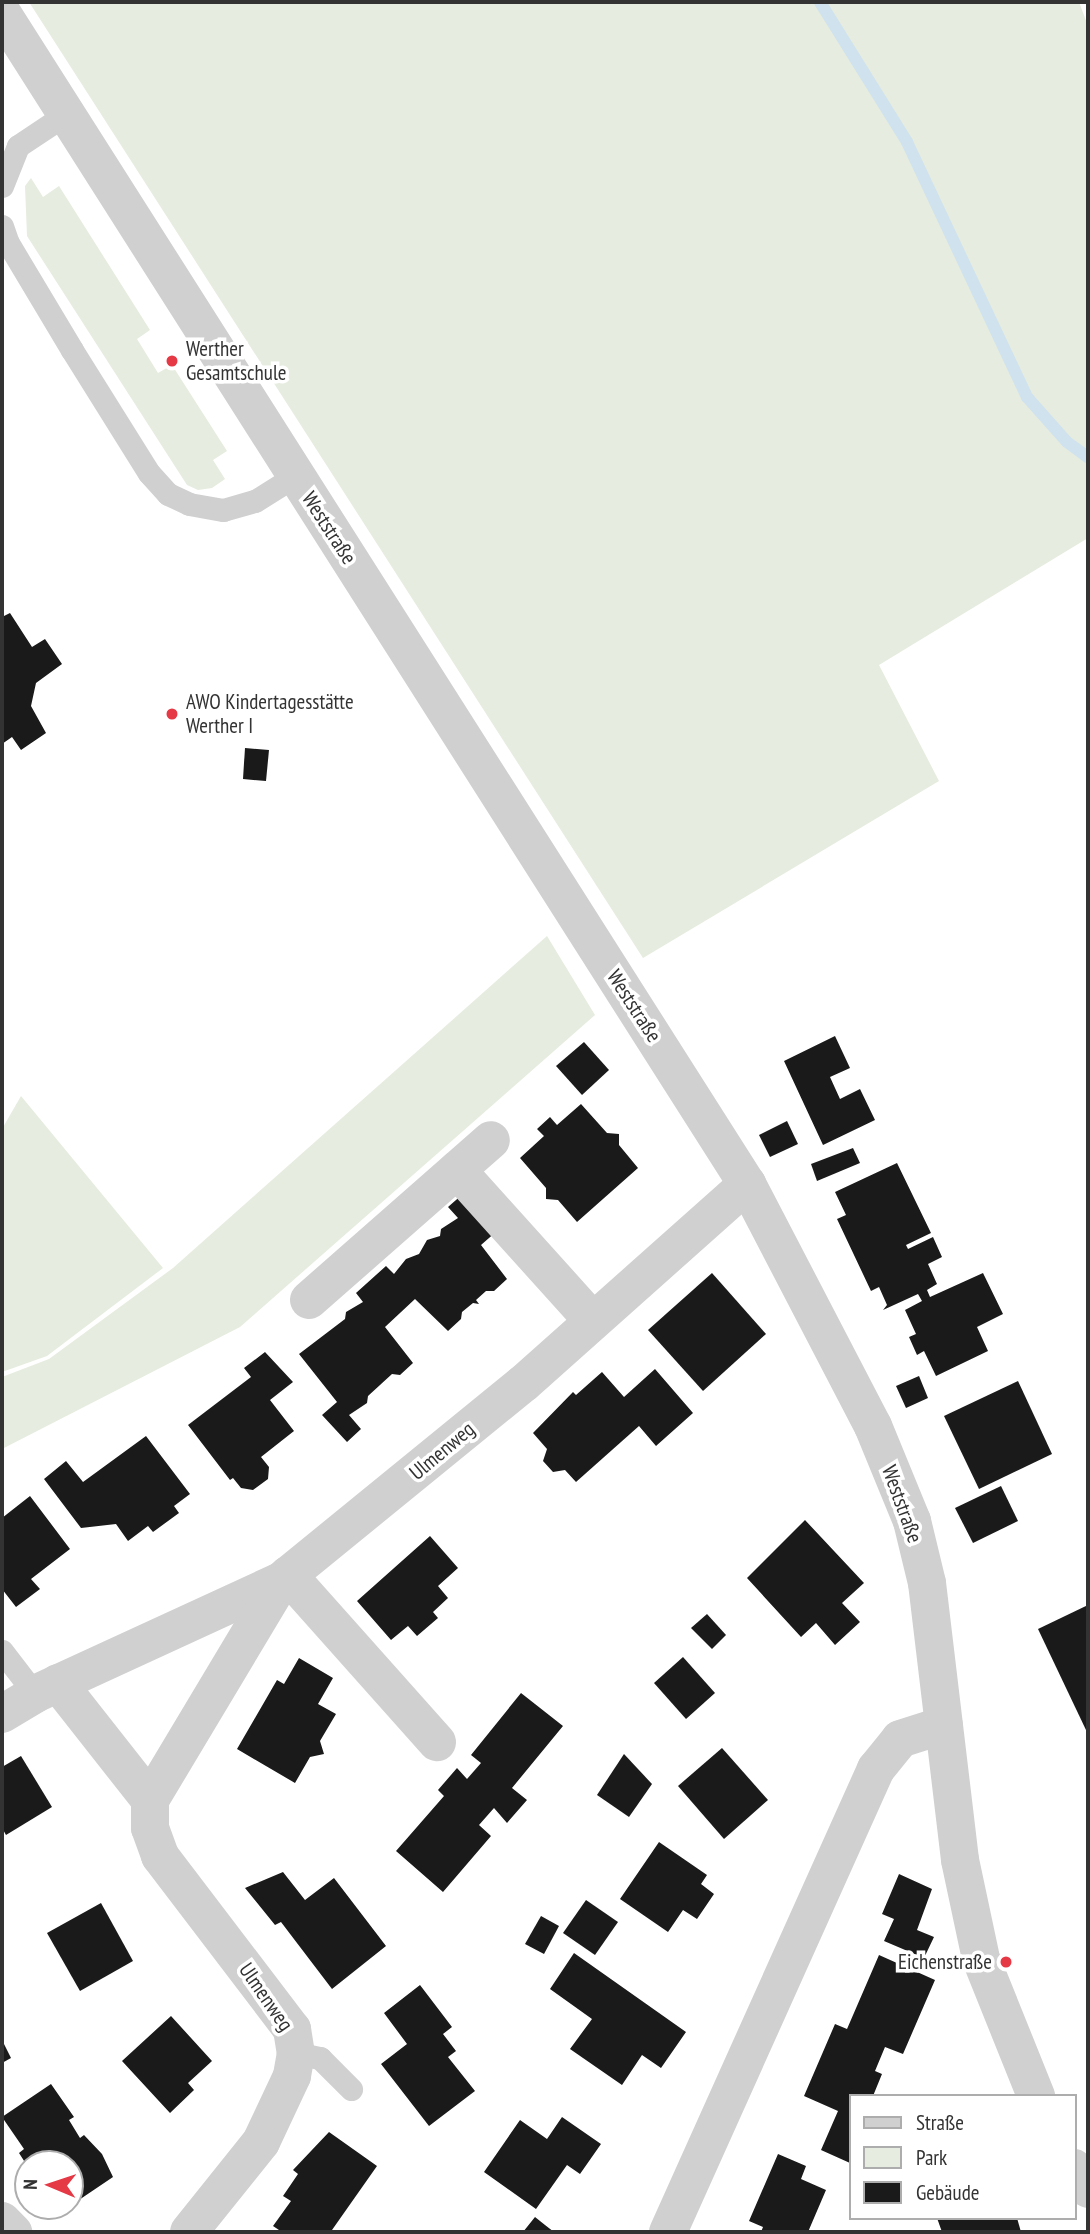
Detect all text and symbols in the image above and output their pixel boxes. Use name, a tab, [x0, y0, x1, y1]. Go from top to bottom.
place label: Werther Gesamtschule	[186, 336, 286, 386]
marker: Werther Gesamtschule	[164, 353, 180, 369]
street label: Weststraße	[296, 487, 362, 569]
place label: AWO Kindertagesstätte Werther I	[186, 689, 354, 739]
marker: AWO Kindertagesstätte Werther I	[164, 706, 180, 722]
street label: Weststraße	[601, 965, 667, 1047]
street label: Ulmenweg	[404, 1417, 480, 1485]
street label: Weststraße	[876, 1462, 928, 1546]
place label: Eichenstraße	[898, 1949, 992, 1975]
marker: Eichenstraße	[998, 1954, 1014, 1970]
street label: Ulmenweg	[234, 1958, 298, 2036]
legend	[848, 2094, 1076, 2220]
text: Straße	[916, 2109, 964, 2136]
text: Park	[916, 2144, 947, 2171]
north arrow	[14, 2150, 84, 2220]
text: N	[18, 2179, 42, 2190]
text: Gebäude	[916, 2179, 979, 2206]

